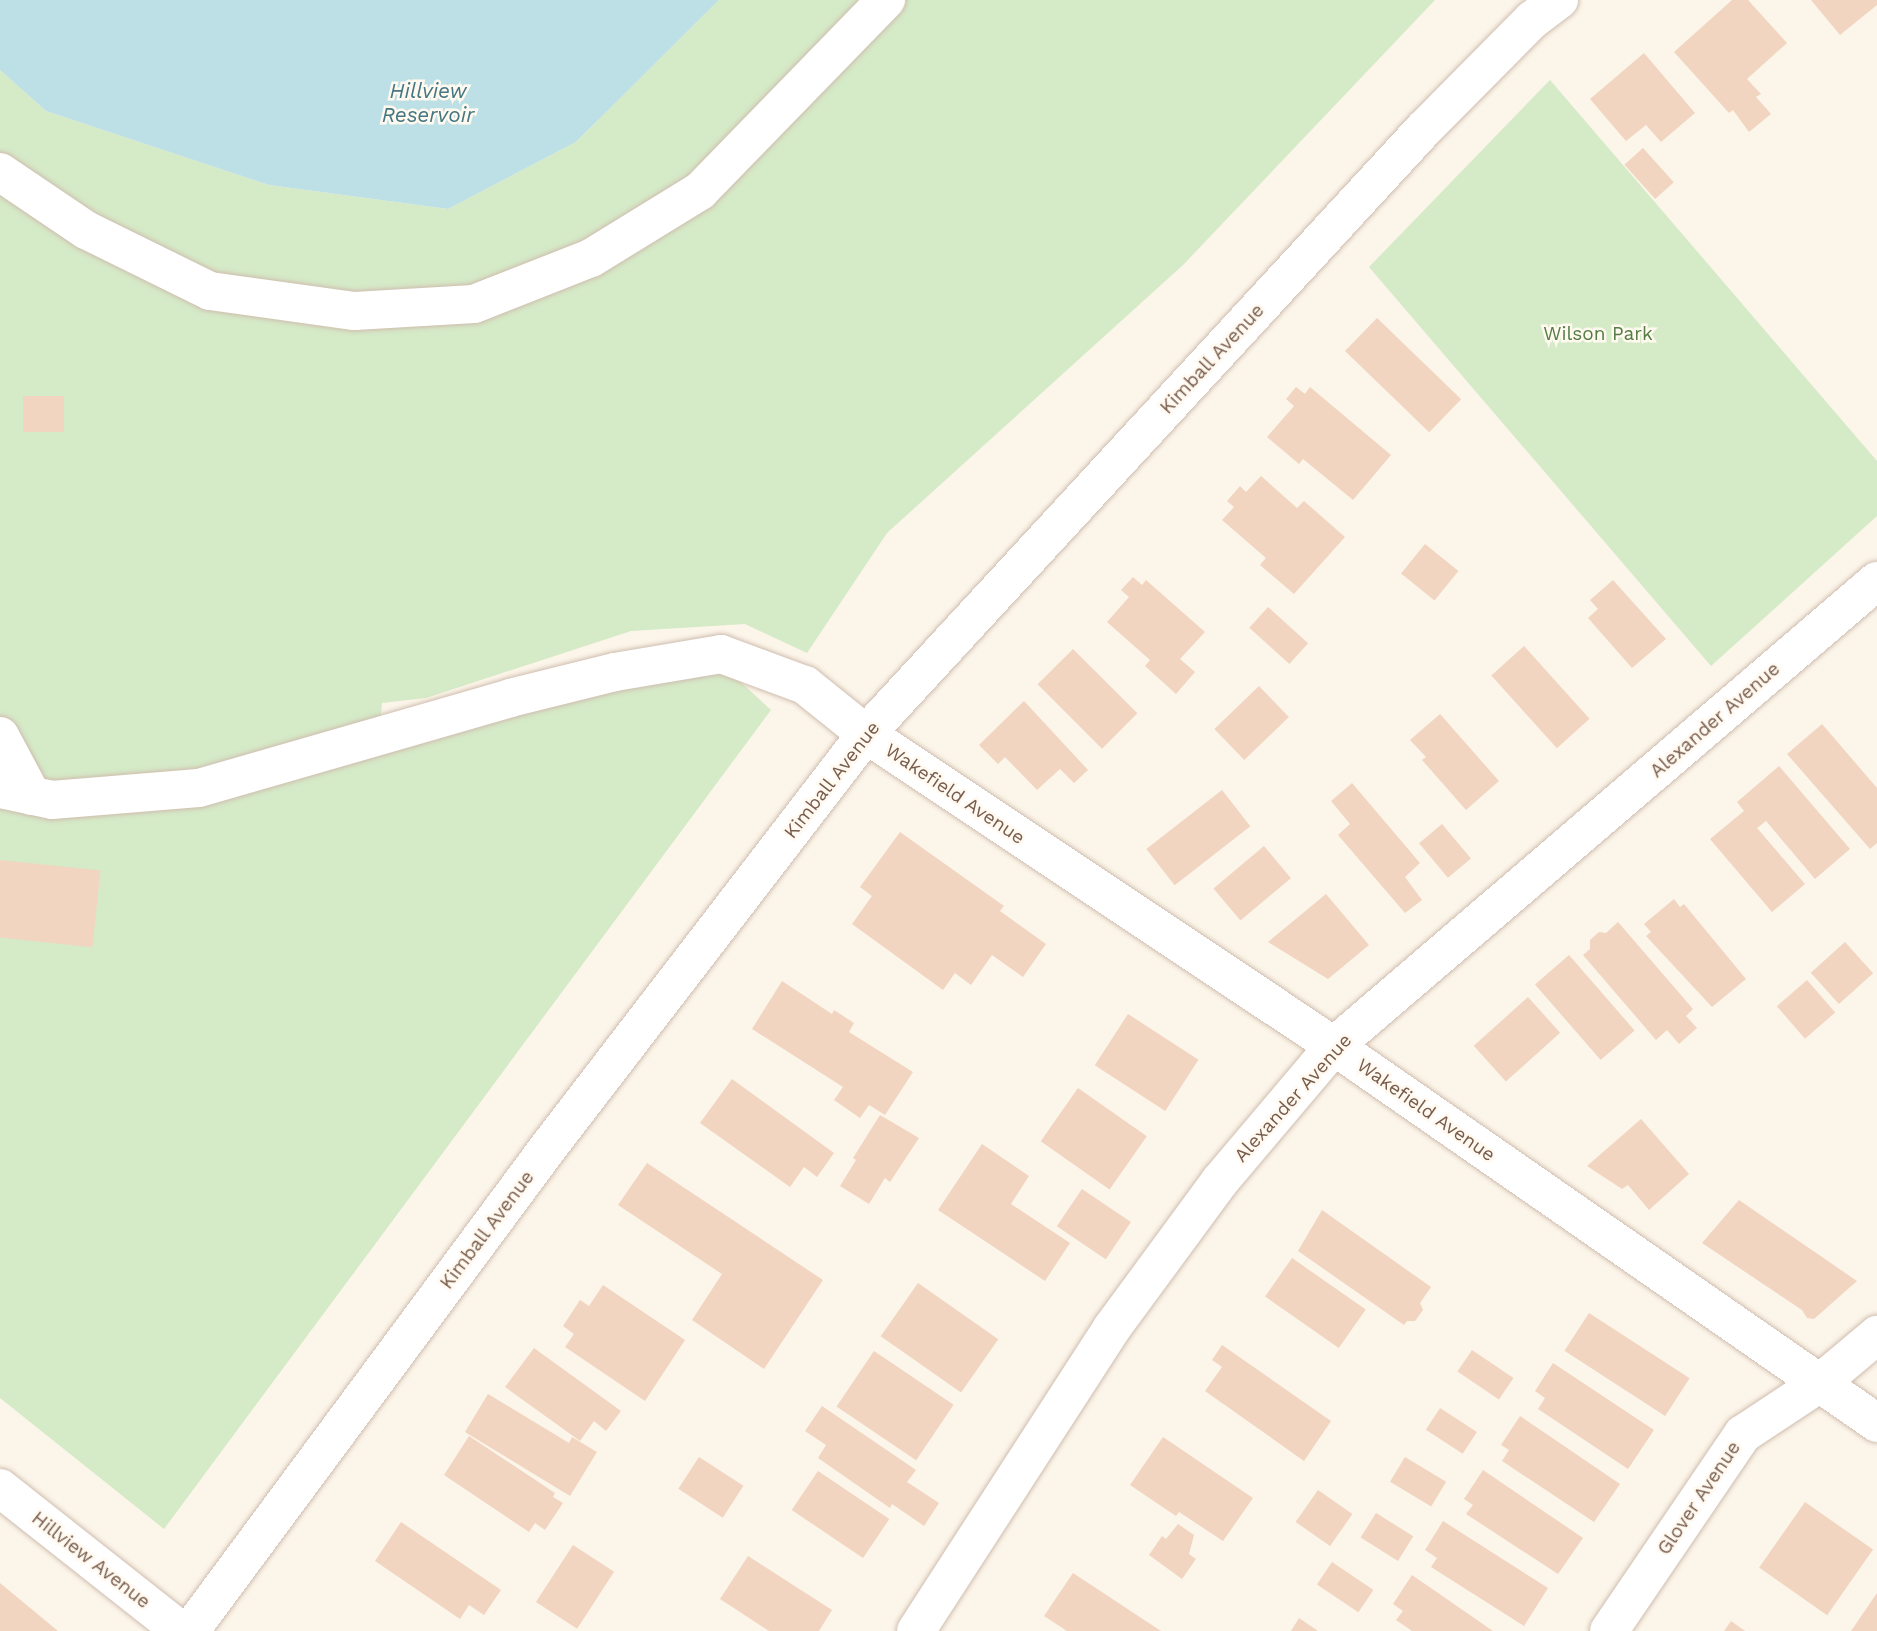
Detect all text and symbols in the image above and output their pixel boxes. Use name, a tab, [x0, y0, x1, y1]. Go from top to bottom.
water label: Hillview Reservoir	[382, 78, 474, 128]
street label: Kimball Avenue	[1155, 299, 1269, 419]
park label: Wilson Park	[1543, 323, 1653, 345]
street label: Alexander Avenue	[1645, 657, 1785, 783]
street label: Kimball Avenue	[779, 716, 885, 844]
street label: Wakefield Avenue	[880, 739, 1030, 849]
street label: Alexander Avenue	[1229, 1029, 1357, 1167]
street label: Wakefield Avenue	[1352, 1054, 1500, 1166]
street label: Kimball Avenue	[435, 1166, 539, 1294]
street label: Glover Avenue	[1652, 1436, 1746, 1560]
street label: Hillview Avenue	[27, 1506, 155, 1614]

